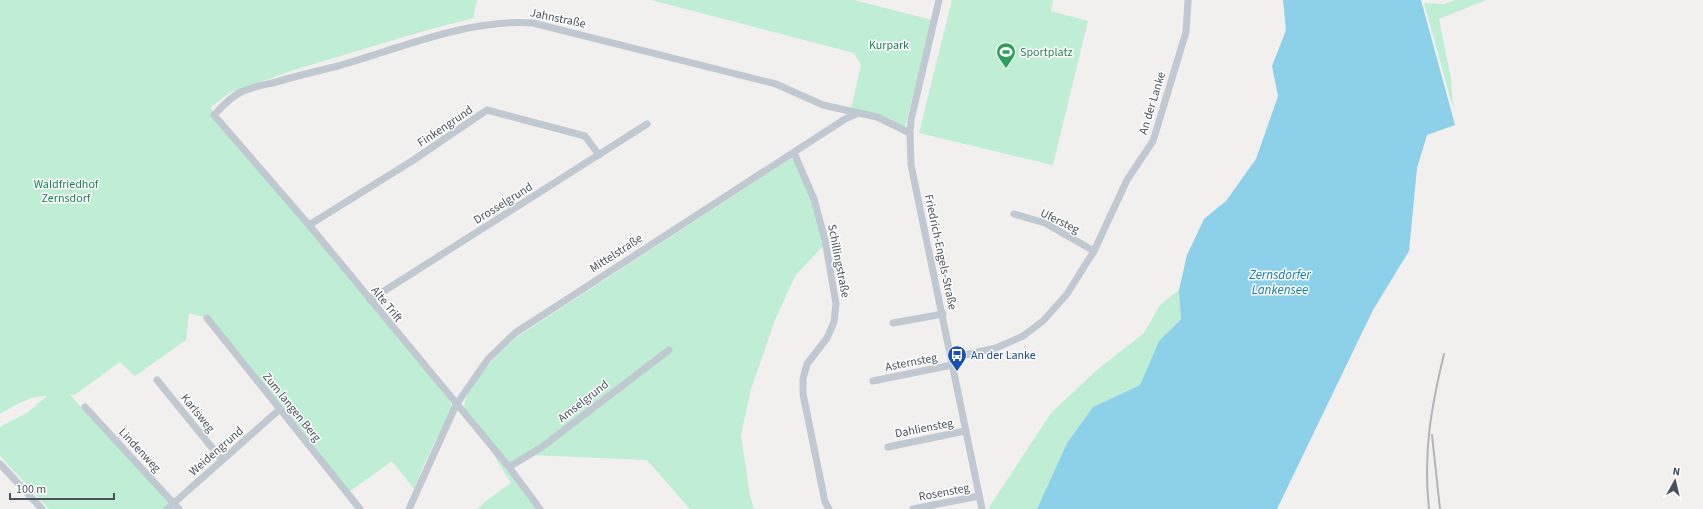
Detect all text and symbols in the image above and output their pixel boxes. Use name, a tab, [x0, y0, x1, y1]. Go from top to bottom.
street label: Jahnstraße	[528, 4, 587, 33]
park label: Kurpark	[869, 37, 909, 54]
sports icon: Sportplatz	[995, 41, 1017, 69]
place label: Sportplatz	[1020, 44, 1073, 61]
street label: An der Lanke	[1135, 70, 1170, 137]
street label: Finkengrund	[414, 102, 476, 151]
park label: Waldfriedhof Zernsdorf	[34, 176, 99, 207]
street label: Drosselgrund	[470, 178, 536, 228]
street label: Friedrich-Engels-Straße	[920, 193, 961, 311]
street label: Ufersteg	[1037, 205, 1082, 238]
street label: Schillingstraße	[823, 223, 854, 299]
street label: Mittelstraße	[586, 230, 646, 277]
water label: Zernsdorfer Lankensee	[1248, 266, 1311, 299]
street label: Alte Trift	[367, 283, 406, 326]
bus stop icon: An der Lanke	[946, 344, 968, 372]
place label: An der Lanke	[971, 347, 1036, 364]
street label: Asternsteg	[884, 349, 939, 376]
street label: Zum langen Berg	[258, 369, 325, 446]
street label: Amselgrund	[554, 376, 612, 427]
street label: Karlsweg	[177, 390, 219, 436]
street label: Dahliensteg	[893, 415, 955, 442]
street label: Weidengrund	[185, 423, 247, 480]
street label: Lindenweg	[115, 424, 165, 476]
north arrow	[1655, 461, 1695, 501]
text: N	[1672, 464, 1681, 480]
scale bar	[10, 475, 114, 501]
street label: Rosensteg	[917, 479, 971, 506]
text: 100 m	[16, 481, 46, 498]

